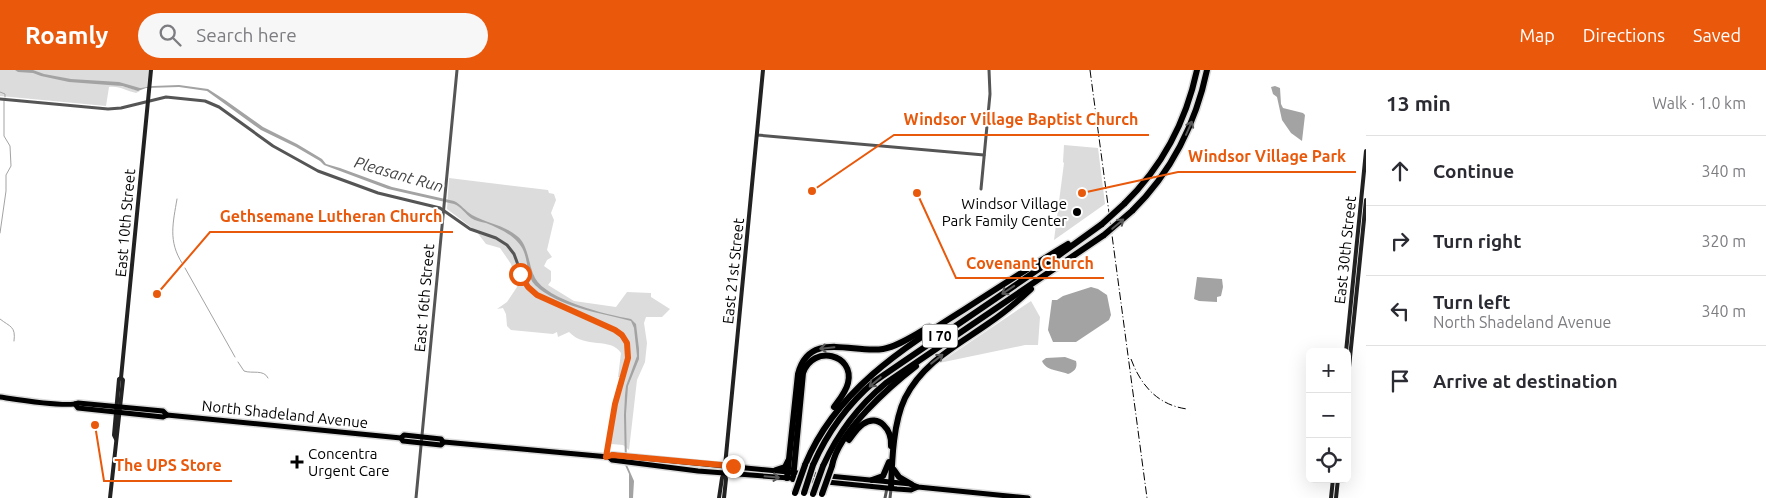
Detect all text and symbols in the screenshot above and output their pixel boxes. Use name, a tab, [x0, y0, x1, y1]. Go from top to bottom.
search box	[138, 13, 488, 58]
icon: search	[156, 21, 184, 49]
text: Roamly	[25, 22, 108, 49]
text: Search here	[196, 24, 297, 46]
text: Map	[1519, 25, 1555, 45]
text: Directions	[1583, 25, 1665, 45]
text: Saved	[1693, 25, 1741, 45]
text: 13 min	[1386, 91, 1451, 115]
text: Walk · 1.0 km	[1652, 94, 1746, 112]
callout: Windsor Village Baptist Church	[894, 104, 1149, 135]
text: Windsor Village Baptist Church	[904, 110, 1138, 128]
one-way arrow	[1184, 121, 1194, 136]
callout: Windsor Village Park	[1178, 141, 1356, 172]
text: Windsor Village Park	[1188, 147, 1346, 165]
water label: Pleasant Run	[352, 153, 446, 195]
icon: ahead	[1386, 157, 1414, 185]
text: Continue	[1433, 160, 1514, 182]
text: 340 m	[1701, 162, 1746, 180]
street label: East 10th Street	[112, 168, 138, 278]
place label: Windsor Village Park Family Center	[942, 195, 1067, 229]
street label: East 30th Street	[1331, 195, 1359, 305]
callout: Gethsemane Lutheran Church	[210, 201, 453, 232]
marker: Windsor Village Park Family Center	[1071, 206, 1083, 218]
text: Gethsemane Lutheran Church	[220, 207, 442, 225]
street label: East 21st Street	[719, 217, 747, 325]
one-way arrow	[1111, 218, 1124, 229]
icon: right	[1386, 227, 1414, 255]
text: Turn right	[1433, 230, 1521, 252]
text: 320 m	[1701, 232, 1746, 250]
street label: East 16th Street	[411, 243, 437, 353]
callout: Covenant Church	[956, 247, 1104, 278]
text: Covenant Church	[966, 254, 1094, 272]
route start	[509, 263, 532, 286]
one-way arrow	[1002, 285, 1016, 295]
text: Turn left	[1433, 291, 1511, 313]
icon: left	[1386, 297, 1414, 325]
text: 340 m	[1701, 302, 1746, 320]
text: North Shadeland Avenue	[1433, 313, 1611, 331]
road number: I 70	[922, 325, 958, 348]
one-way arrow	[820, 343, 836, 353]
map controls	[1306, 348, 1351, 483]
button: +	[1306, 348, 1351, 393]
one-way arrow	[930, 354, 943, 365]
icon: arrive	[1386, 367, 1414, 395]
text: Arrive at destination	[1433, 370, 1618, 392]
one-way arrow	[868, 377, 881, 388]
button: −	[1306, 393, 1351, 438]
street label: North Shadeland Avenue	[201, 397, 369, 431]
button: locate	[1306, 438, 1351, 483]
place label: Concentra Urgent Care	[308, 445, 390, 479]
callout: The UPS Store	[104, 450, 232, 481]
marker: Concentra Urgent Care	[290, 455, 304, 469]
route end	[722, 455, 745, 478]
text: The UPS Store	[114, 456, 222, 474]
one-way arrow	[764, 472, 780, 481]

